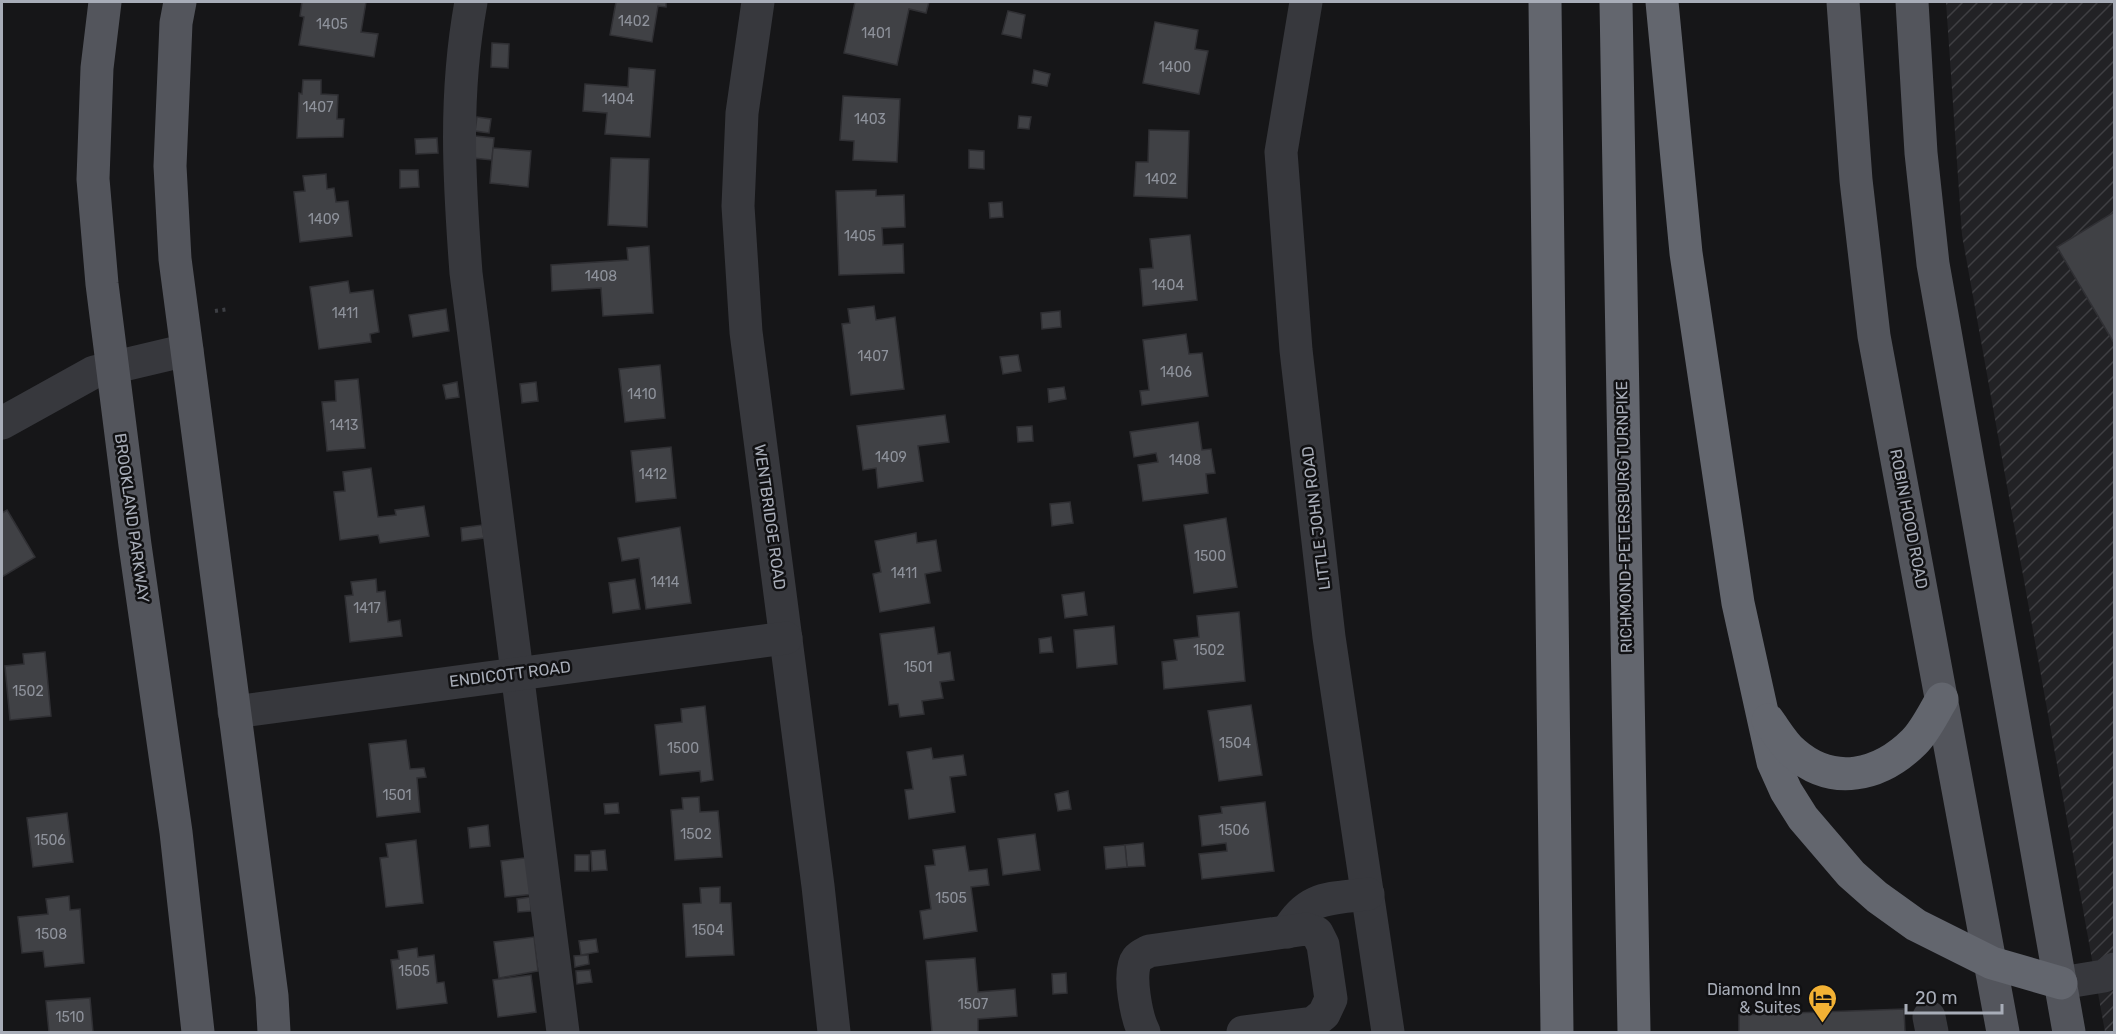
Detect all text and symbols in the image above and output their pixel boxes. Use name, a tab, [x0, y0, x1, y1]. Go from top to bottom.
house number: 1402	[618, 13, 650, 30]
house number: 1405	[316, 16, 348, 33]
house number: 1401	[861, 25, 891, 42]
house number: 1400	[1159, 59, 1191, 76]
house number: 1404	[602, 91, 634, 108]
house number: 1407	[303, 99, 333, 116]
house number: 1403	[854, 111, 886, 128]
house number: 1402	[1145, 171, 1177, 188]
house number: 1409	[308, 211, 340, 228]
house number: 1405	[844, 228, 876, 245]
house number: 1408	[585, 268, 617, 285]
house number: 1404	[1152, 277, 1184, 294]
house number: 1411	[332, 305, 358, 322]
house number: 1407	[858, 348, 888, 365]
house number: 1406	[1160, 364, 1192, 381]
street label: RICHMOND-PETERSBURG TURNPIKE	[1612, 381, 1636, 653]
house number: 1410	[627, 386, 657, 403]
house number: 1413	[330, 417, 358, 434]
street label: BROOKLAND PARKWAY	[111, 432, 153, 604]
street label: WENTBRIDGE ROAD	[750, 443, 790, 591]
street label: LITTLE JOHN ROAD	[1298, 445, 1334, 591]
street label: ROBIN HOOD ROAD	[1886, 447, 1932, 591]
house number: 1409	[875, 449, 907, 466]
house number: 1408	[1169, 452, 1201, 469]
house number: 1412	[639, 466, 667, 483]
house number: 1500	[1194, 548, 1226, 565]
house number: 1411	[891, 565, 917, 582]
house number: 1414	[650, 574, 680, 591]
house number: 1417	[353, 600, 381, 617]
house number: 1502	[1193, 642, 1225, 659]
street label: ENDICOTT ROAD	[448, 657, 572, 691]
house number: 1501	[903, 659, 933, 676]
house number: 1502	[12, 683, 44, 700]
house number: 1504	[1219, 735, 1251, 752]
house number: 1500	[667, 740, 699, 757]
house number: 1501	[382, 787, 412, 804]
house number: 1506	[1218, 822, 1250, 839]
house number: 1502	[680, 826, 712, 843]
house number: 1506	[34, 832, 66, 849]
house number: 1505	[935, 890, 967, 907]
house number: 1504	[692, 922, 724, 939]
house number: 1508	[35, 926, 67, 943]
house number: 1505	[398, 963, 430, 980]
scale bar	[1906, 977, 2002, 1015]
place label: Diamond Inn & Suites	[1707, 980, 1801, 1017]
hotel icon: Diamond Inn & Suites	[1806, 982, 1838, 1024]
text: 20 m	[1915, 987, 1957, 1009]
house number: 1507	[958, 996, 988, 1013]
house number: 1510	[56, 1009, 85, 1026]

